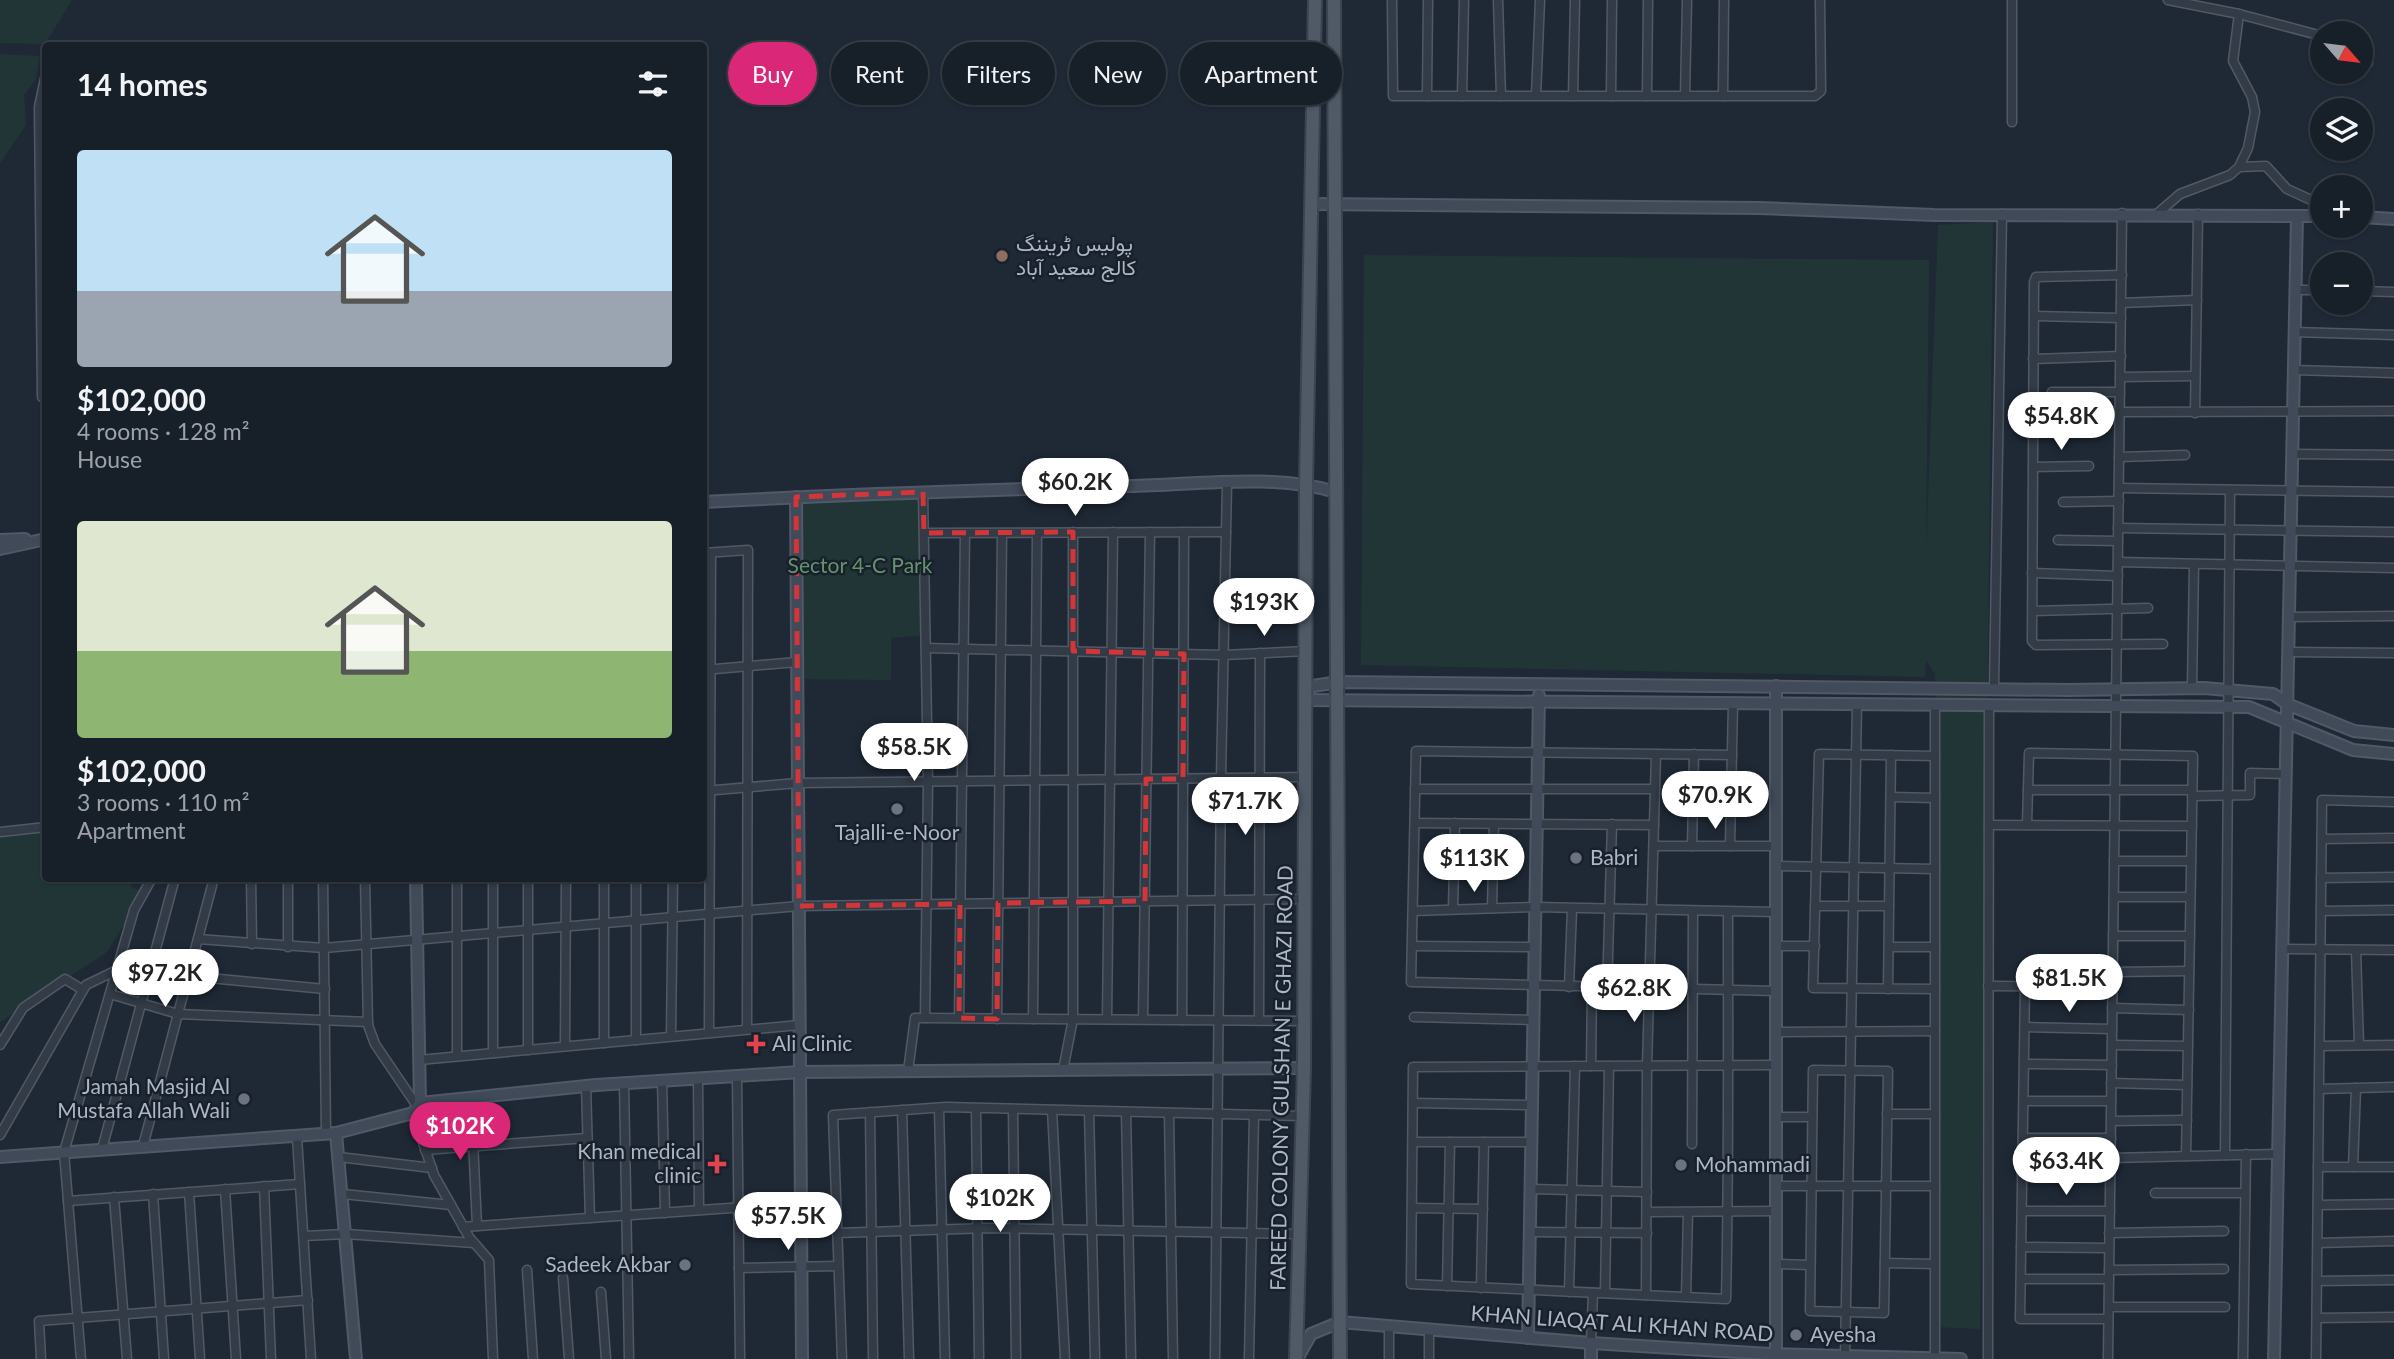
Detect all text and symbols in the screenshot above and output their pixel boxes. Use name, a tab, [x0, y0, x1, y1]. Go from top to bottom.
north arrow	[2310, 21, 2373, 84]
map controls	[2310, 21, 2373, 315]
chip: Buy	[728, 42, 817, 105]
chip: Rent	[831, 42, 928, 105]
chip: Filters	[942, 42, 1055, 105]
chip: New	[1069, 42, 1166, 105]
chip: Apartment	[1180, 42, 1342, 105]
icon: filters	[634, 65, 672, 103]
text: 14 homes	[77, 66, 208, 102]
button: layers	[2310, 98, 2373, 161]
button: +	[2310, 175, 2373, 238]
icon: home	[312, 196, 438, 322]
place label: پولیس ٹریننگ کالج سعید آباد	[1016, 230, 1136, 282]
marker: پولیس ٹریننگ کالج سعید آباد	[994, 248, 1010, 264]
button: −	[2310, 252, 2373, 315]
text: $102,000	[77, 381, 206, 417]
pin: $54.8K	[2004, 392, 2118, 452]
text: $54.8K	[2024, 401, 2098, 429]
text: 4 rooms · 128 m²	[77, 417, 249, 445]
text: House	[77, 445, 142, 473]
pin: $60.2K	[1018, 458, 1132, 518]
text: $60.2K	[1038, 467, 1112, 495]
park label: Sector 4-C Park	[788, 552, 933, 577]
icon: home	[312, 567, 438, 693]
pin: $193K	[1215, 578, 1313, 638]
text: $193K	[1229, 587, 1299, 615]
pin: $58.5K	[857, 724, 971, 783]
text: $58.5K	[877, 732, 951, 760]
text: $102,000	[77, 752, 206, 788]
pin: $70.9K	[1658, 772, 1772, 831]
pin: $71.7K	[1188, 778, 1302, 837]
text: $70.9K	[1678, 780, 1752, 808]
text: $71.7K	[1208, 786, 1282, 814]
text: 3 rooms · 110 m²	[77, 788, 249, 816]
marker: Tajalli-e-Noor	[889, 801, 905, 817]
text: Apartment	[77, 816, 185, 844]
place label: Tajalli-e-Noor	[835, 819, 960, 844]
pin: $113K	[1425, 834, 1523, 894]
text: $113K	[1439, 843, 1509, 871]
place label: Babri	[1590, 844, 1638, 869]
marker: Babri	[1568, 850, 1584, 866]
street label: FAREED COLONY GULSHAN E GHAZI ROAD	[1264, 865, 1297, 1291]
pin: $97.2K	[108, 950, 222, 1009]
pin: $81.5K	[2012, 954, 2126, 1014]
text: $97.2K	[128, 958, 202, 986]
text: $81.5K	[2032, 963, 2106, 991]
pin: $62.8K	[1577, 964, 1691, 1024]
text: $62.8K	[1597, 973, 1671, 1001]
place label: Ali Clinic	[772, 1030, 852, 1055]
marker: Ali Clinic	[746, 1034, 766, 1054]
place label: Jamah Masjid Al Mustafa Allah Wali	[57, 1073, 230, 1122]
marker: Jamah Masjid Al Mustafa Allah Wali	[236, 1091, 252, 1107]
pin: $102K	[411, 1102, 509, 1162]
text: $102K	[425, 1111, 495, 1139]
place label: Khan medical clinic	[577, 1138, 701, 1187]
pin: $63.4K	[2009, 1138, 2123, 1197]
text: $63.4K	[2029, 1146, 2103, 1174]
place label: Mohammadi	[1695, 1151, 1810, 1176]
marker: Khan medical clinic	[707, 1154, 727, 1174]
marker: Mohammadi	[1673, 1157, 1689, 1173]
pin: $102K	[951, 1174, 1049, 1234]
text: $102K	[965, 1183, 1035, 1211]
pin: $57.5K	[731, 1192, 845, 1252]
text: $57.5K	[751, 1201, 825, 1229]
place label: Sadeek Akbar	[545, 1251, 671, 1276]
marker: Sadeek Akbar	[677, 1257, 693, 1273]
street label: KHAN LIAQAT ALI KHAN ROAD	[1470, 1299, 1774, 1346]
place label: Ayesha	[1810, 1321, 1876, 1346]
marker: Ayesha	[1788, 1327, 1804, 1343]

